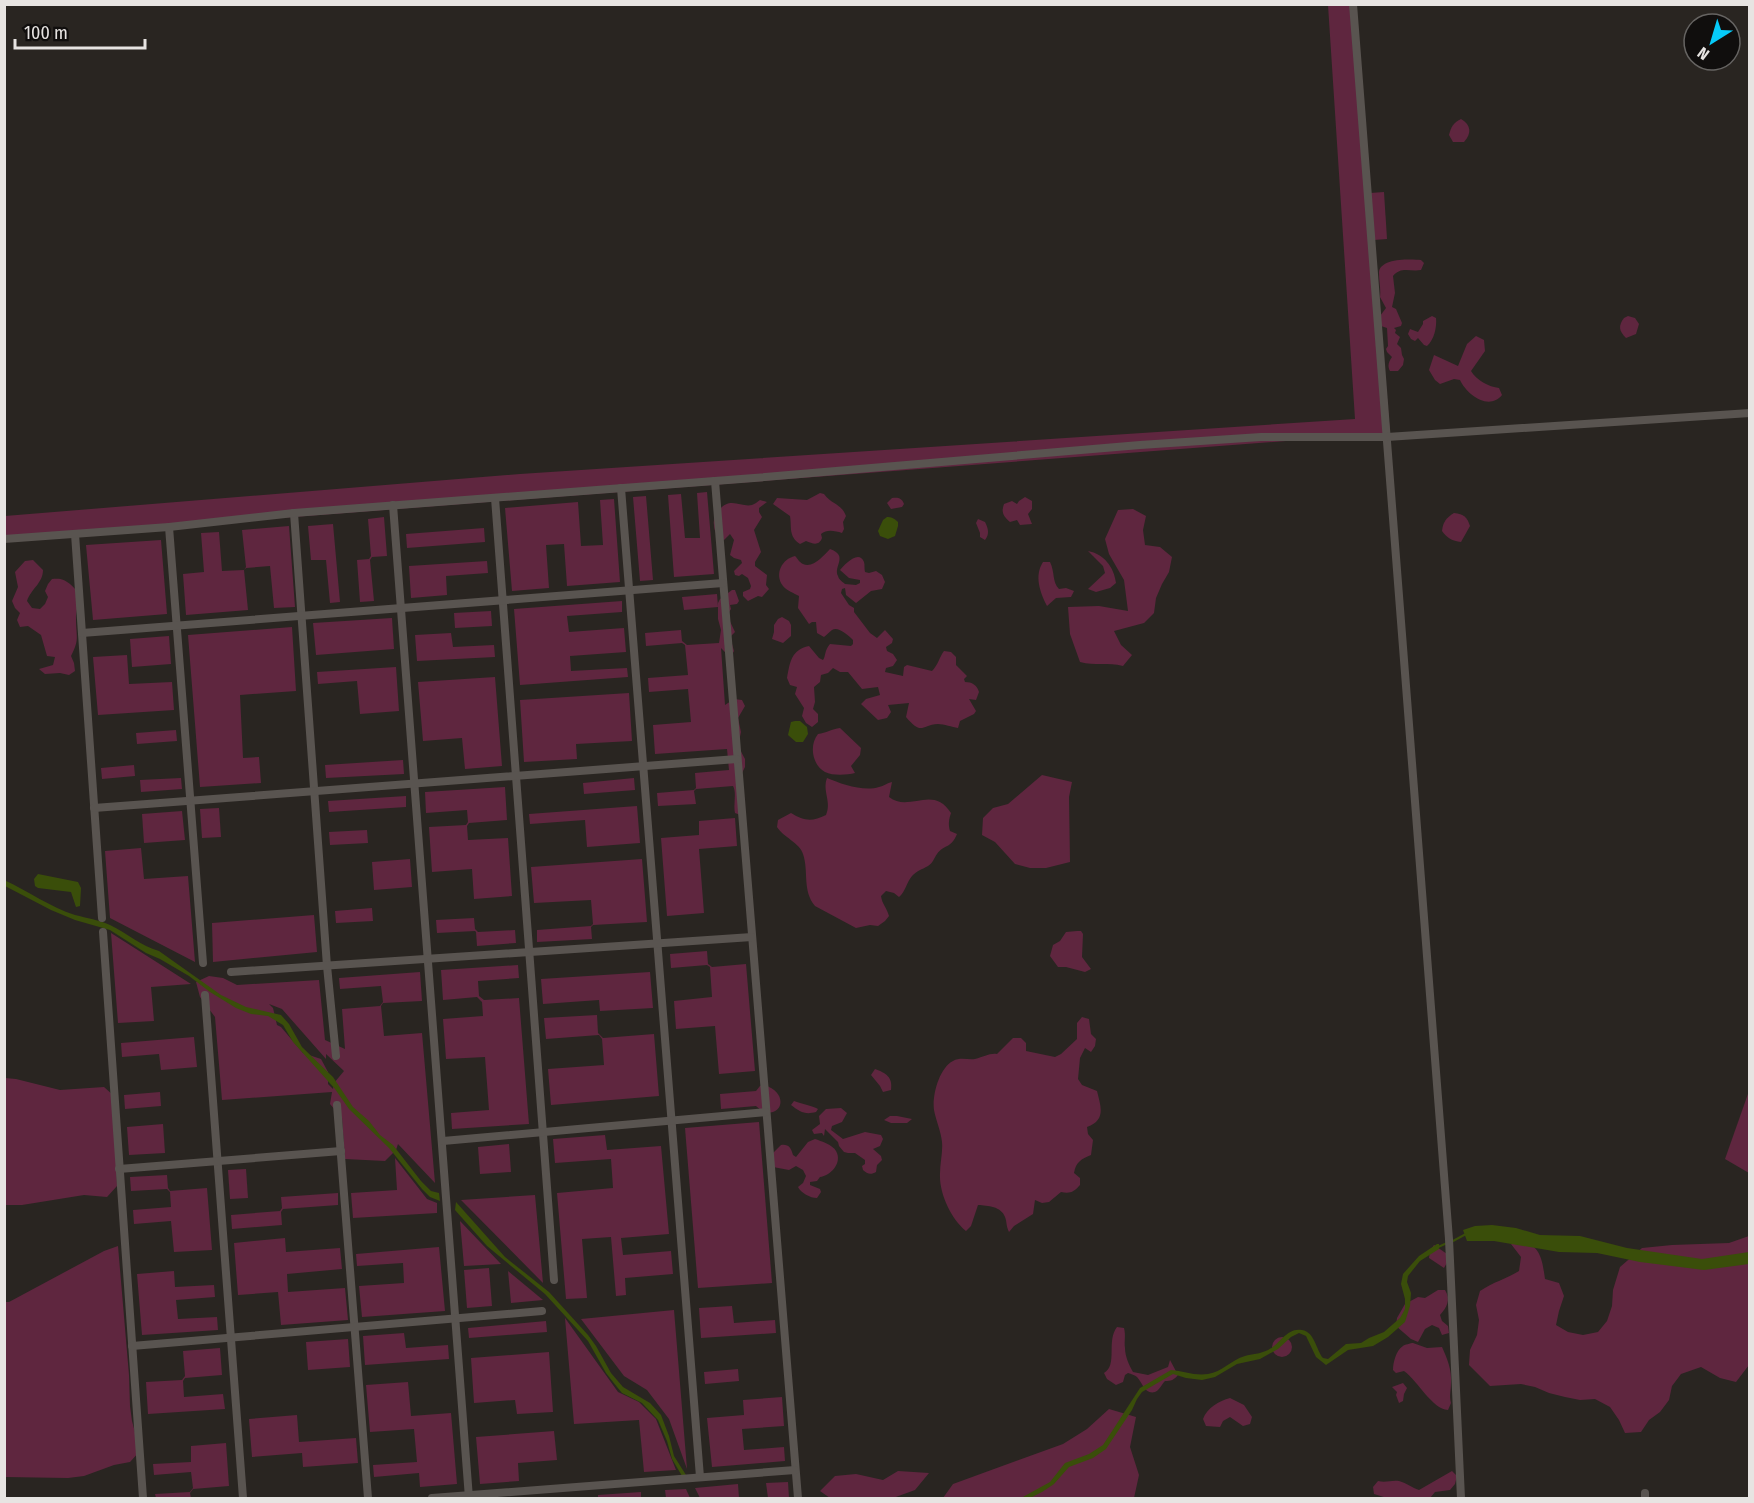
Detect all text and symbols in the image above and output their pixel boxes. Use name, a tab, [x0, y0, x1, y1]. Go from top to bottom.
scale bar	[15, 12, 146, 50]
north arrow	[1682, 12, 1742, 72]
text: 100 m	[24, 22, 68, 44]
text: N	[1694, 43, 1713, 64]

